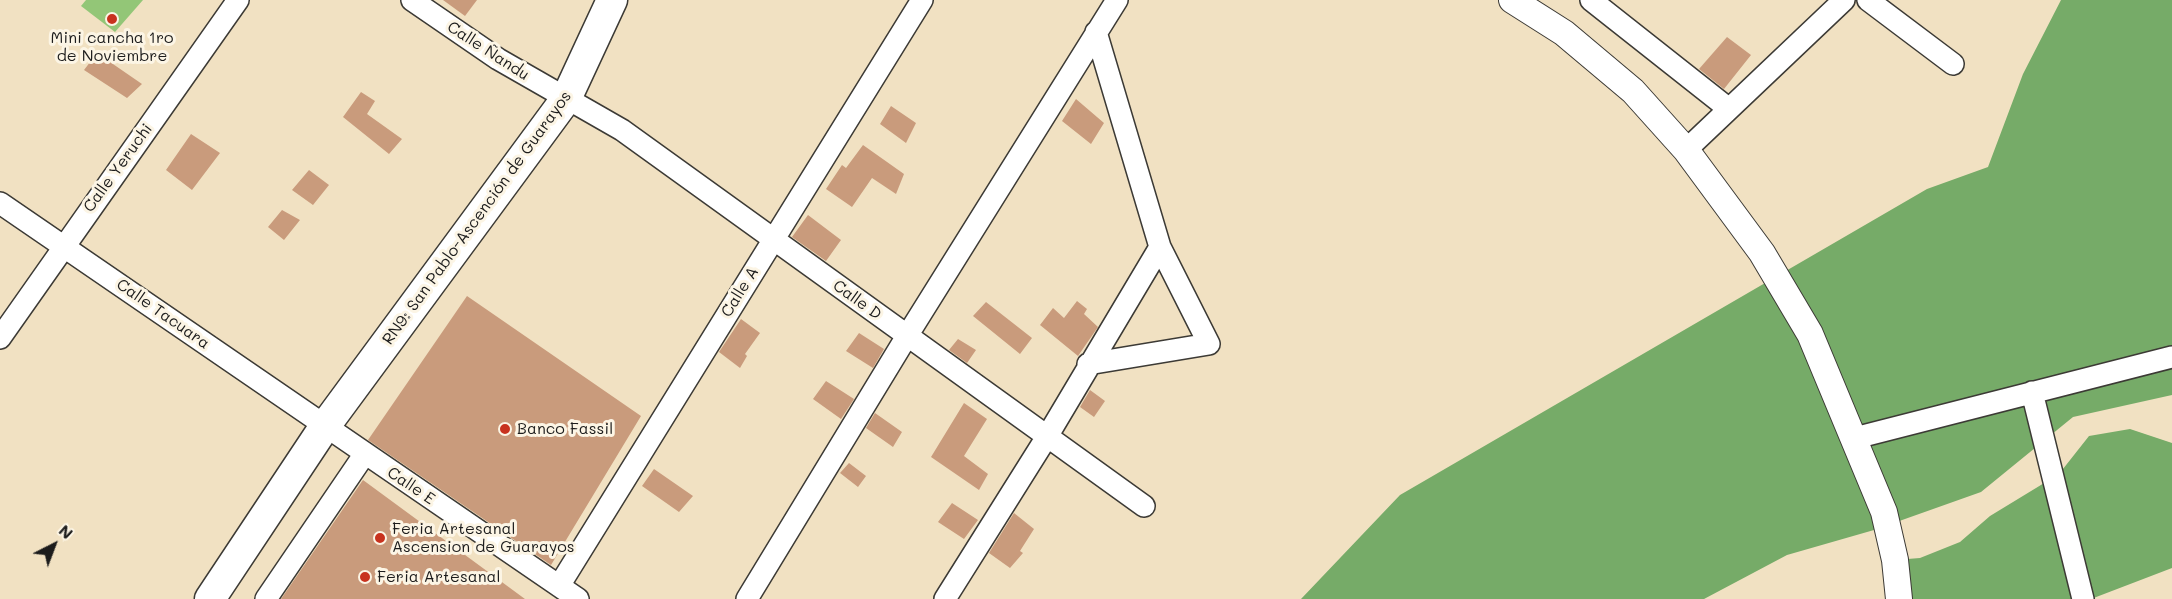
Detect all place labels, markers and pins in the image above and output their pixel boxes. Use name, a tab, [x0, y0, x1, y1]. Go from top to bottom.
marker: Mini cancha 1ro de Noviembre	[105, 12, 119, 26]
place label: Mini cancha 1ro de Noviembre	[51, 28, 173, 66]
place label: Banco Fassil	[517, 419, 613, 439]
marker: Banco Fassil	[498, 422, 512, 436]
place label: Feria Artesanal Ascension de Guarayos	[392, 519, 575, 557]
marker: Feria Artesanal Ascension de Guarayos	[373, 531, 387, 545]
place label: Feria Artesanal	[377, 567, 501, 587]
marker: Feria Artesanal	[358, 570, 372, 584]

